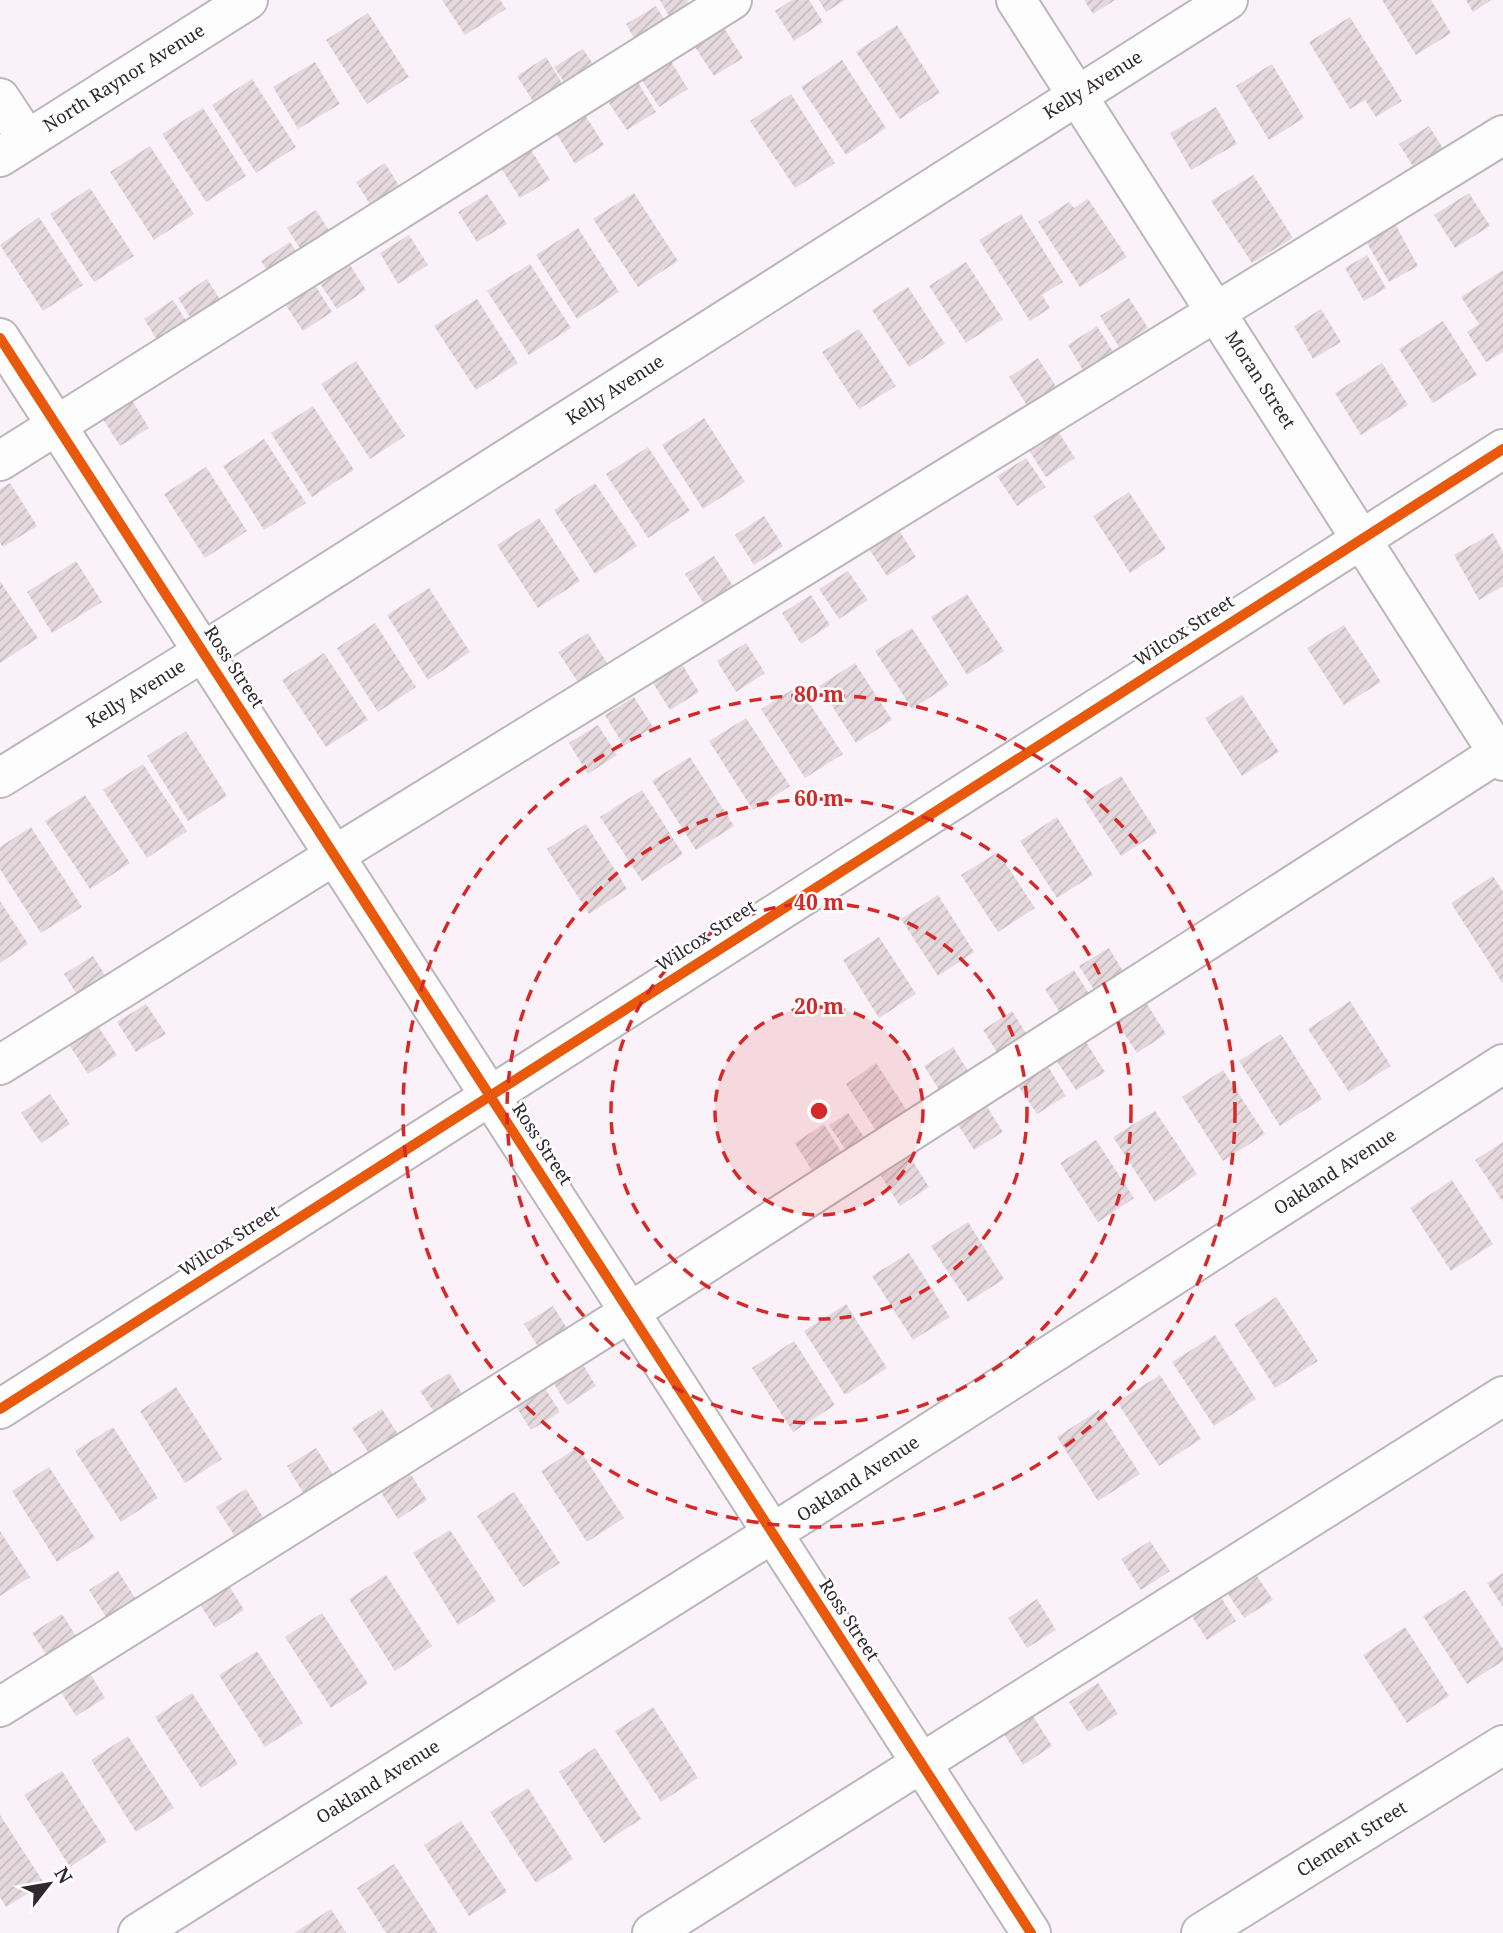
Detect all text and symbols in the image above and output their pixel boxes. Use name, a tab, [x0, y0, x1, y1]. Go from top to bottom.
street label: North Raynor Avenue	[38, 18, 209, 137]
street label: Kelly Avenue	[1039, 44, 1146, 124]
street label: Moran Street	[1220, 326, 1301, 433]
street label: Kelly Avenue	[561, 349, 668, 430]
street label: Wilcox Street	[1129, 589, 1238, 671]
street label: Ross Street	[199, 621, 270, 712]
street label: Kelly Avenue	[82, 653, 189, 733]
text: 80 m	[794, 680, 844, 708]
text: 60 m	[794, 784, 844, 812]
text: 40 m	[794, 888, 844, 916]
street label: Wilcox Street	[651, 894, 760, 976]
text: 20 m	[794, 992, 844, 1020]
street label: Ross Street	[507, 1098, 578, 1189]
centre of rings	[807, 1099, 831, 1123]
street label: Oakland Avenue	[1269, 1123, 1400, 1220]
street label: Wilcox Street	[174, 1199, 283, 1281]
street label: Oakland Avenue	[792, 1430, 923, 1527]
street label: Ross Street	[814, 1574, 885, 1665]
street label: Oakland Avenue	[311, 1734, 444, 1829]
street label: Clement Street	[1292, 1795, 1411, 1882]
north arrow	[14, 1849, 84, 1919]
text: N	[49, 1862, 79, 1888]

